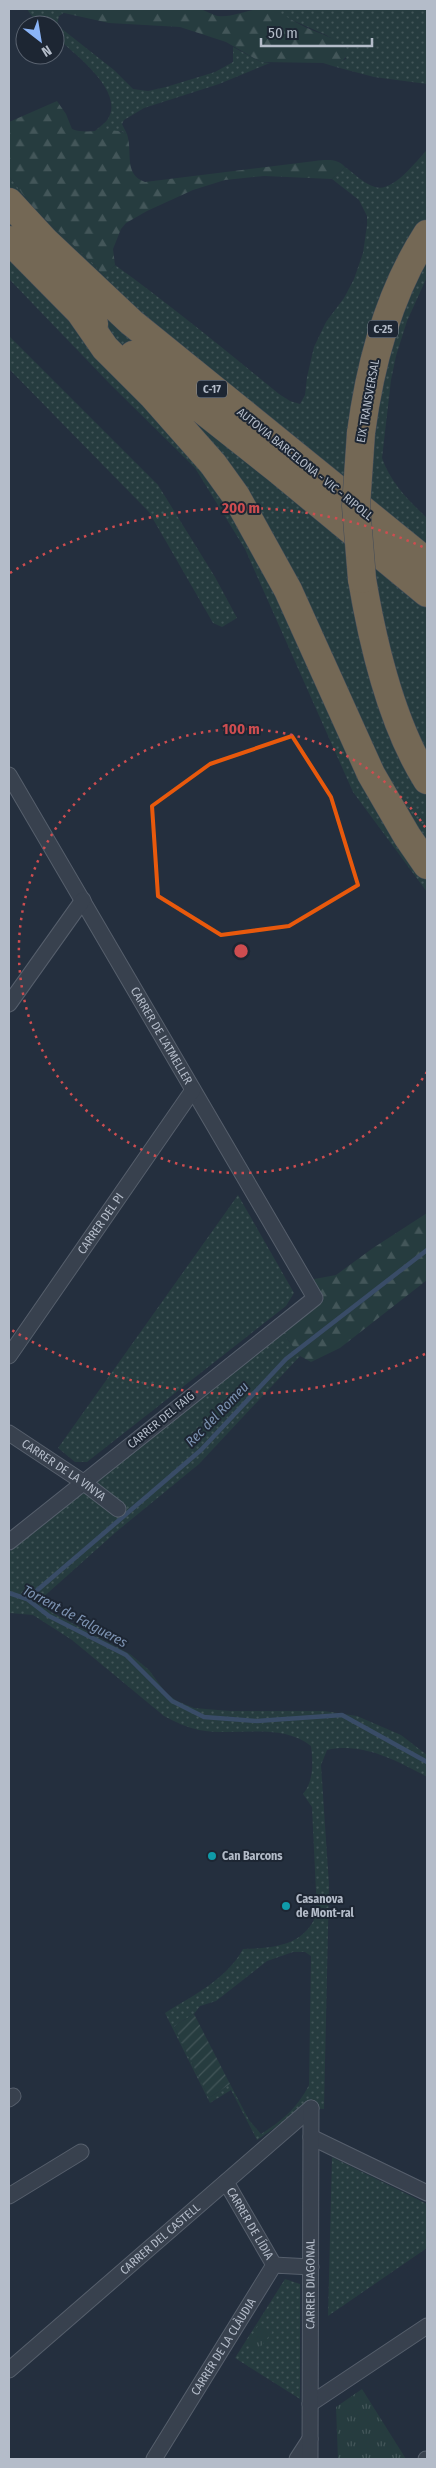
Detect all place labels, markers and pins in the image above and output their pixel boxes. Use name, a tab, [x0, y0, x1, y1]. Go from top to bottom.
centre of rings	[232, 942, 250, 960]
place label: Can Barcons	[222, 1849, 283, 1863]
marker: Can Barcons	[206, 1850, 218, 1862]
place label: Casanova de Mont-ral	[296, 1892, 355, 1920]
marker: Casanova de Mont-ral	[280, 1900, 292, 1912]

